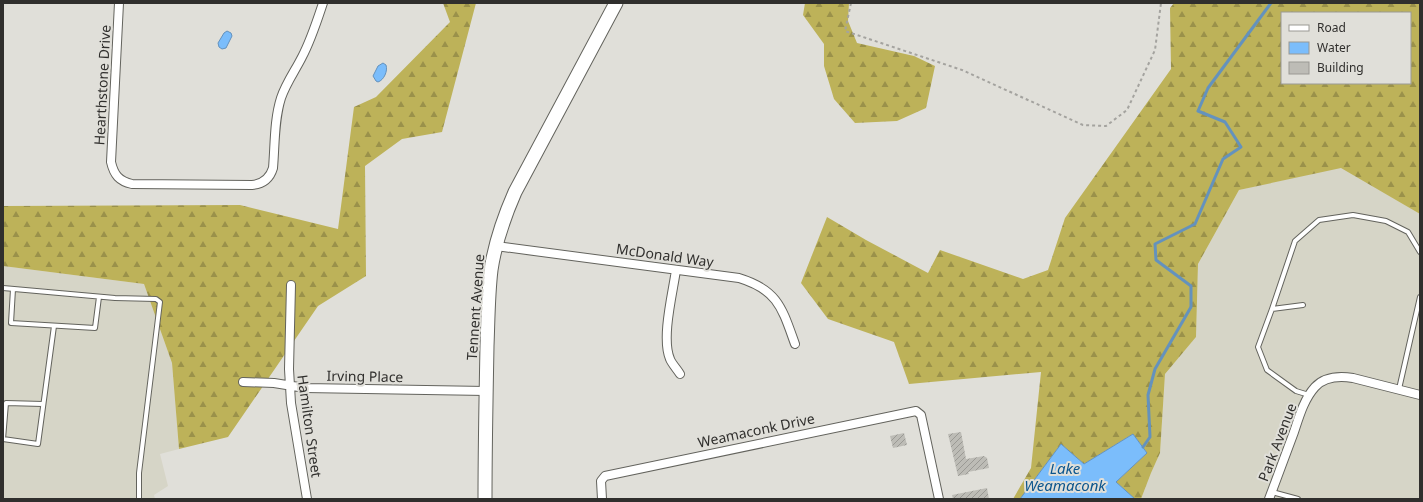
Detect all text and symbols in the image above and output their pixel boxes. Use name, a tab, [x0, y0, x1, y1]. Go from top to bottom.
legend	[1281, 12, 1411, 84]
text: Road	[1317, 19, 1346, 36]
street label: Hearthstone Drive	[89, 24, 115, 146]
text: Water	[1317, 39, 1351, 56]
text: Building	[1317, 59, 1364, 76]
street label: McDonald Way	[615, 239, 716, 271]
street label: Tennent Avenue	[462, 253, 488, 361]
street label: Irving Place	[326, 366, 404, 386]
street label: Hamilton Street	[293, 373, 327, 479]
street label: Park Avenue	[1253, 400, 1301, 484]
street label: Weamaconk Drive	[696, 408, 816, 452]
water label: Lake Weamaconk	[1024, 458, 1106, 495]

